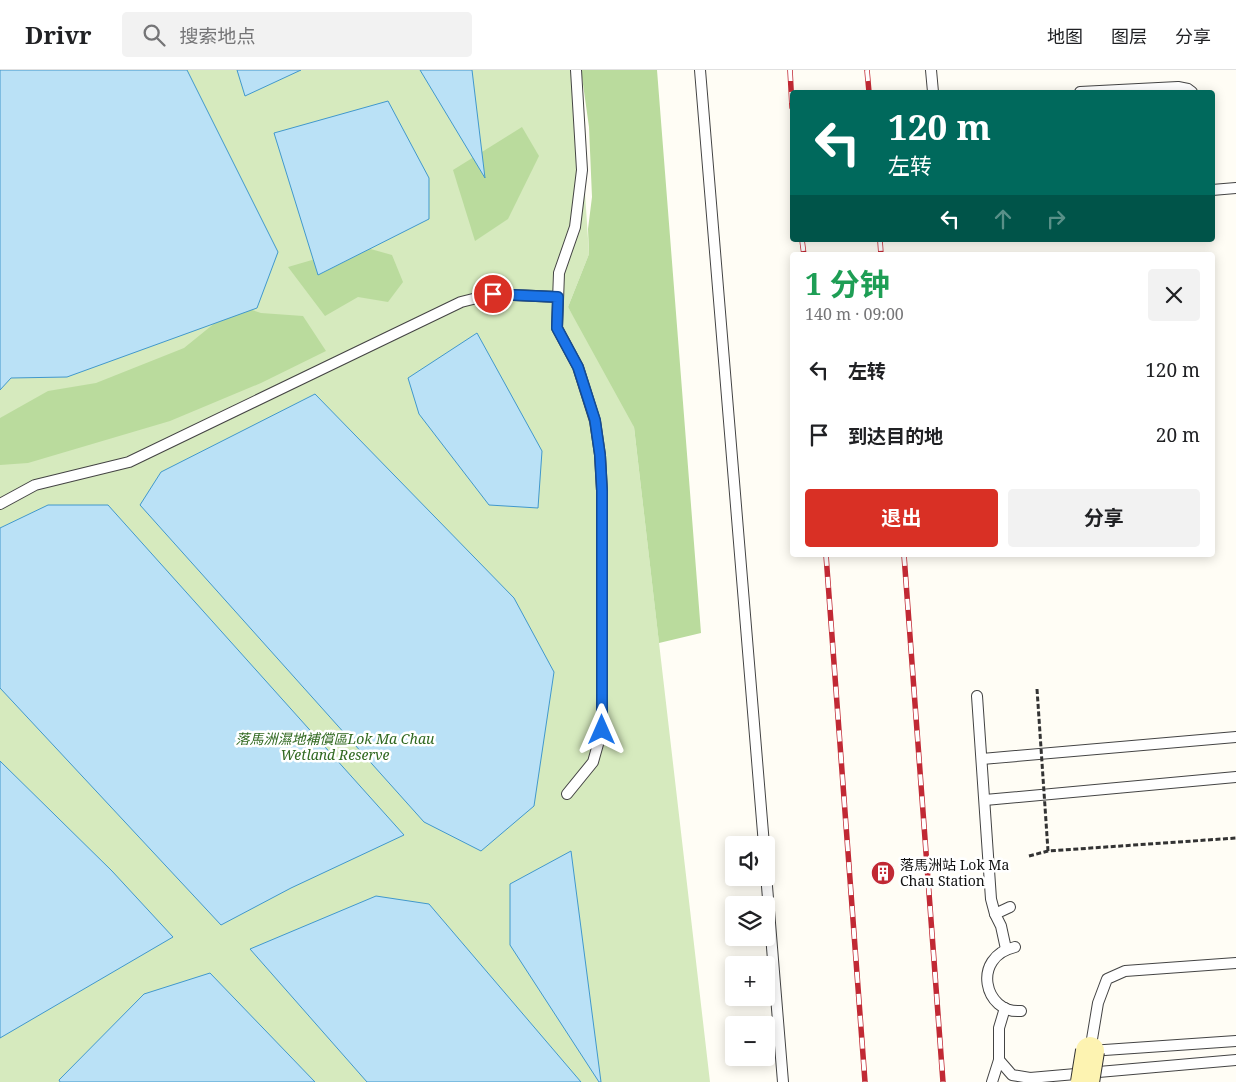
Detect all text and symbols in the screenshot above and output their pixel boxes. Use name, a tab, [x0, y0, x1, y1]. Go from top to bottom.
search box	[122, 12, 472, 57]
text: Drivr	[25, 18, 92, 51]
icon: search	[140, 21, 168, 49]
text: 搜索地点	[180, 23, 256, 49]
text: 地图	[1047, 24, 1083, 48]
text: 图层	[1111, 24, 1147, 48]
text: 分享	[1175, 24, 1211, 48]
text: 120 m	[888, 103, 991, 150]
icon: left	[805, 110, 870, 175]
text: 左转	[888, 150, 932, 180]
icon: left	[936, 205, 964, 233]
icon: ahead	[989, 205, 1017, 233]
icon: right	[1042, 205, 1070, 233]
text: 1 分钟	[805, 263, 890, 304]
button: close	[1148, 269, 1200, 321]
pin	[472, 273, 514, 315]
icon: arrive	[479, 280, 507, 308]
text: 140 m · 09:00	[805, 303, 904, 325]
icon: left	[805, 356, 833, 384]
text: 120 m	[1145, 357, 1200, 383]
text: 左转	[848, 358, 886, 384]
icon: arrive	[805, 421, 833, 449]
text: 20 m	[1156, 422, 1200, 448]
text: 到达目的地	[848, 423, 943, 449]
button: 退出	[805, 489, 998, 547]
button: 分享	[1008, 489, 1200, 547]
position arrow	[575, 703, 627, 755]
park label: 落馬洲濕地補償區Lok Ma Chau Wetland Reserve	[236, 729, 435, 764]
map controls	[725, 836, 775, 1066]
button: sound	[725, 836, 775, 886]
place label: 落馬洲站 Lok Ma Chau Station	[900, 855, 1009, 890]
building icon: 落馬洲站 Lok Ma Chau Station	[870, 860, 896, 886]
button: layers	[725, 896, 775, 946]
button: +	[725, 956, 775, 1006]
button: −	[725, 1016, 775, 1066]

